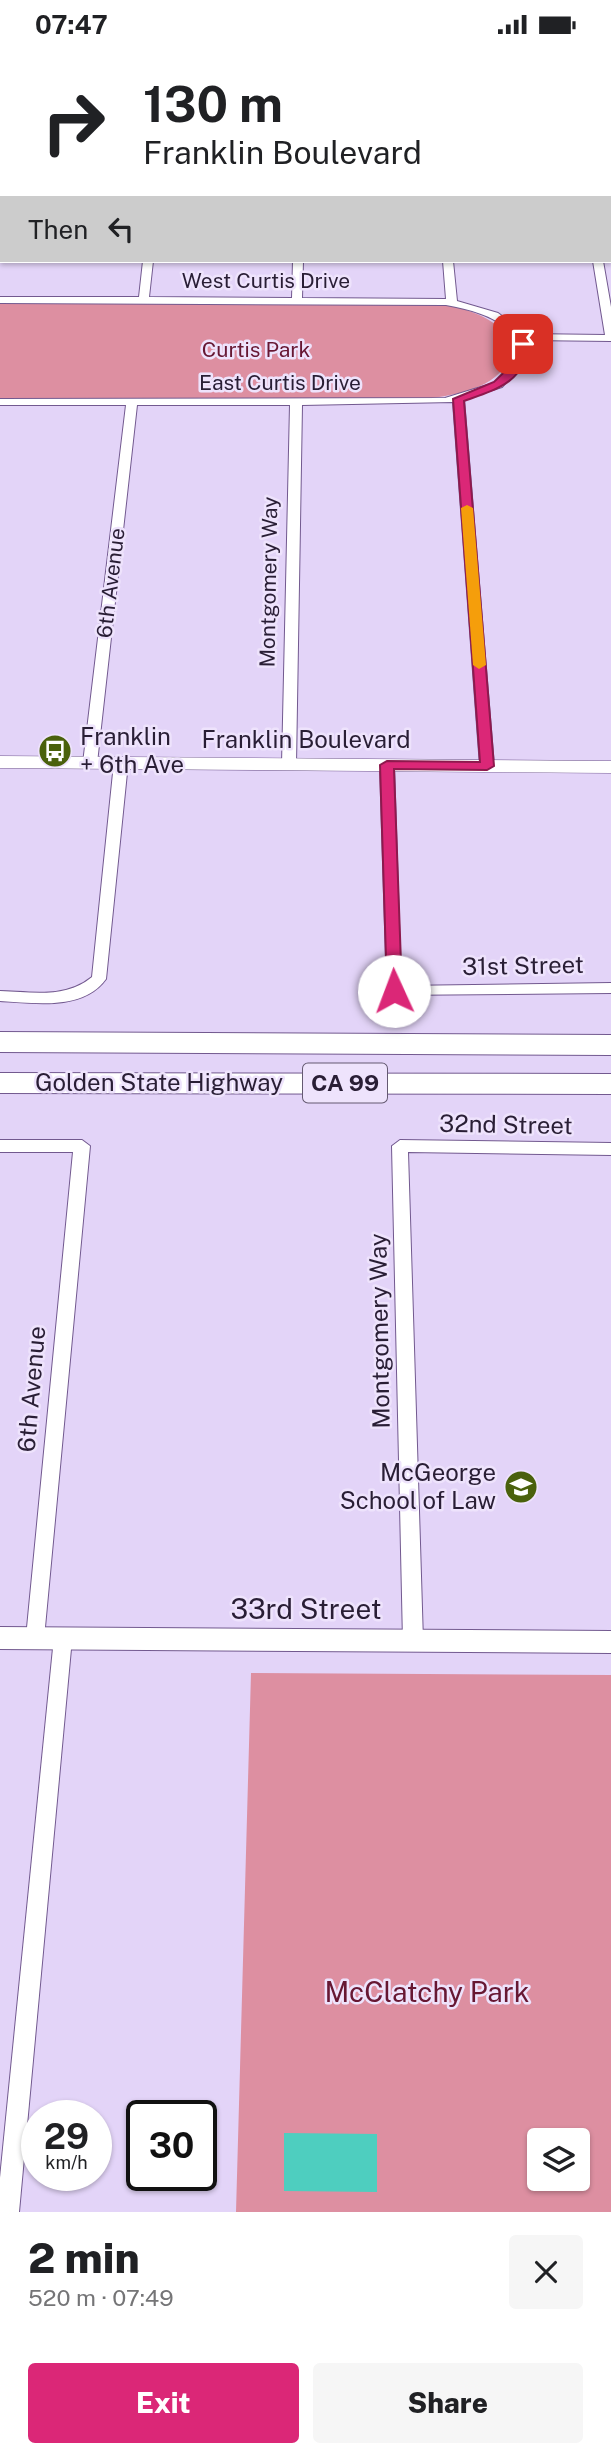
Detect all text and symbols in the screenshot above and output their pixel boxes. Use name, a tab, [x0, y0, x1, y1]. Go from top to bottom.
text: 07:47	[35, 9, 108, 40]
text: 130 m	[143, 75, 283, 133]
icon: right	[28, 77, 119, 168]
text: Franklin Boulevard	[143, 134, 422, 171]
icon: left	[102, 210, 140, 248]
text: Then	[28, 214, 88, 245]
street label: West Curtis Drive	[182, 268, 350, 293]
pin	[493, 314, 553, 374]
icon: arrive	[504, 325, 542, 363]
park label: Curtis Park	[202, 337, 310, 362]
street label: East Curtis Drive	[199, 370, 361, 395]
street label: Montgomery Way	[255, 496, 282, 668]
street label: 6th Avenue	[91, 527, 130, 639]
place label: Franklin + 6th Ave	[80, 722, 184, 778]
street label: Franklin Boulevard	[201, 725, 411, 753]
bus stop icon: Franklin + 6th Ave	[36, 732, 74, 770]
street label: 31st Street	[462, 950, 584, 980]
position arrow	[357, 954, 431, 1028]
road number: CA 99	[303, 1064, 387, 1103]
street label: Golden State Highway	[35, 1068, 283, 1096]
street label: 32nd Street	[439, 1109, 573, 1139]
street label: Montgomery Way	[363, 1233, 395, 1429]
street label: 6th Avenue	[12, 1325, 50, 1453]
place label: McGeorge School of Law	[340, 1458, 496, 1514]
school or university icon: McGeorge School of Law	[502, 1468, 540, 1506]
street label: 33rd Street	[230, 1592, 382, 1625]
park label: McClatchy Park	[325, 1975, 529, 2008]
speed limit sign: 30	[126, 2100, 217, 2191]
text: 29	[44, 2116, 89, 2157]
map controls	[527, 2128, 590, 2191]
button: layers	[527, 2128, 590, 2191]
text: km/h	[45, 2152, 88, 2173]
text: 2 min	[28, 2233, 140, 2282]
button: close	[509, 2235, 583, 2309]
text: 520 m · 07:49	[28, 2284, 174, 2311]
button: Exit	[28, 2363, 299, 2443]
button: Share	[313, 2363, 583, 2443]

